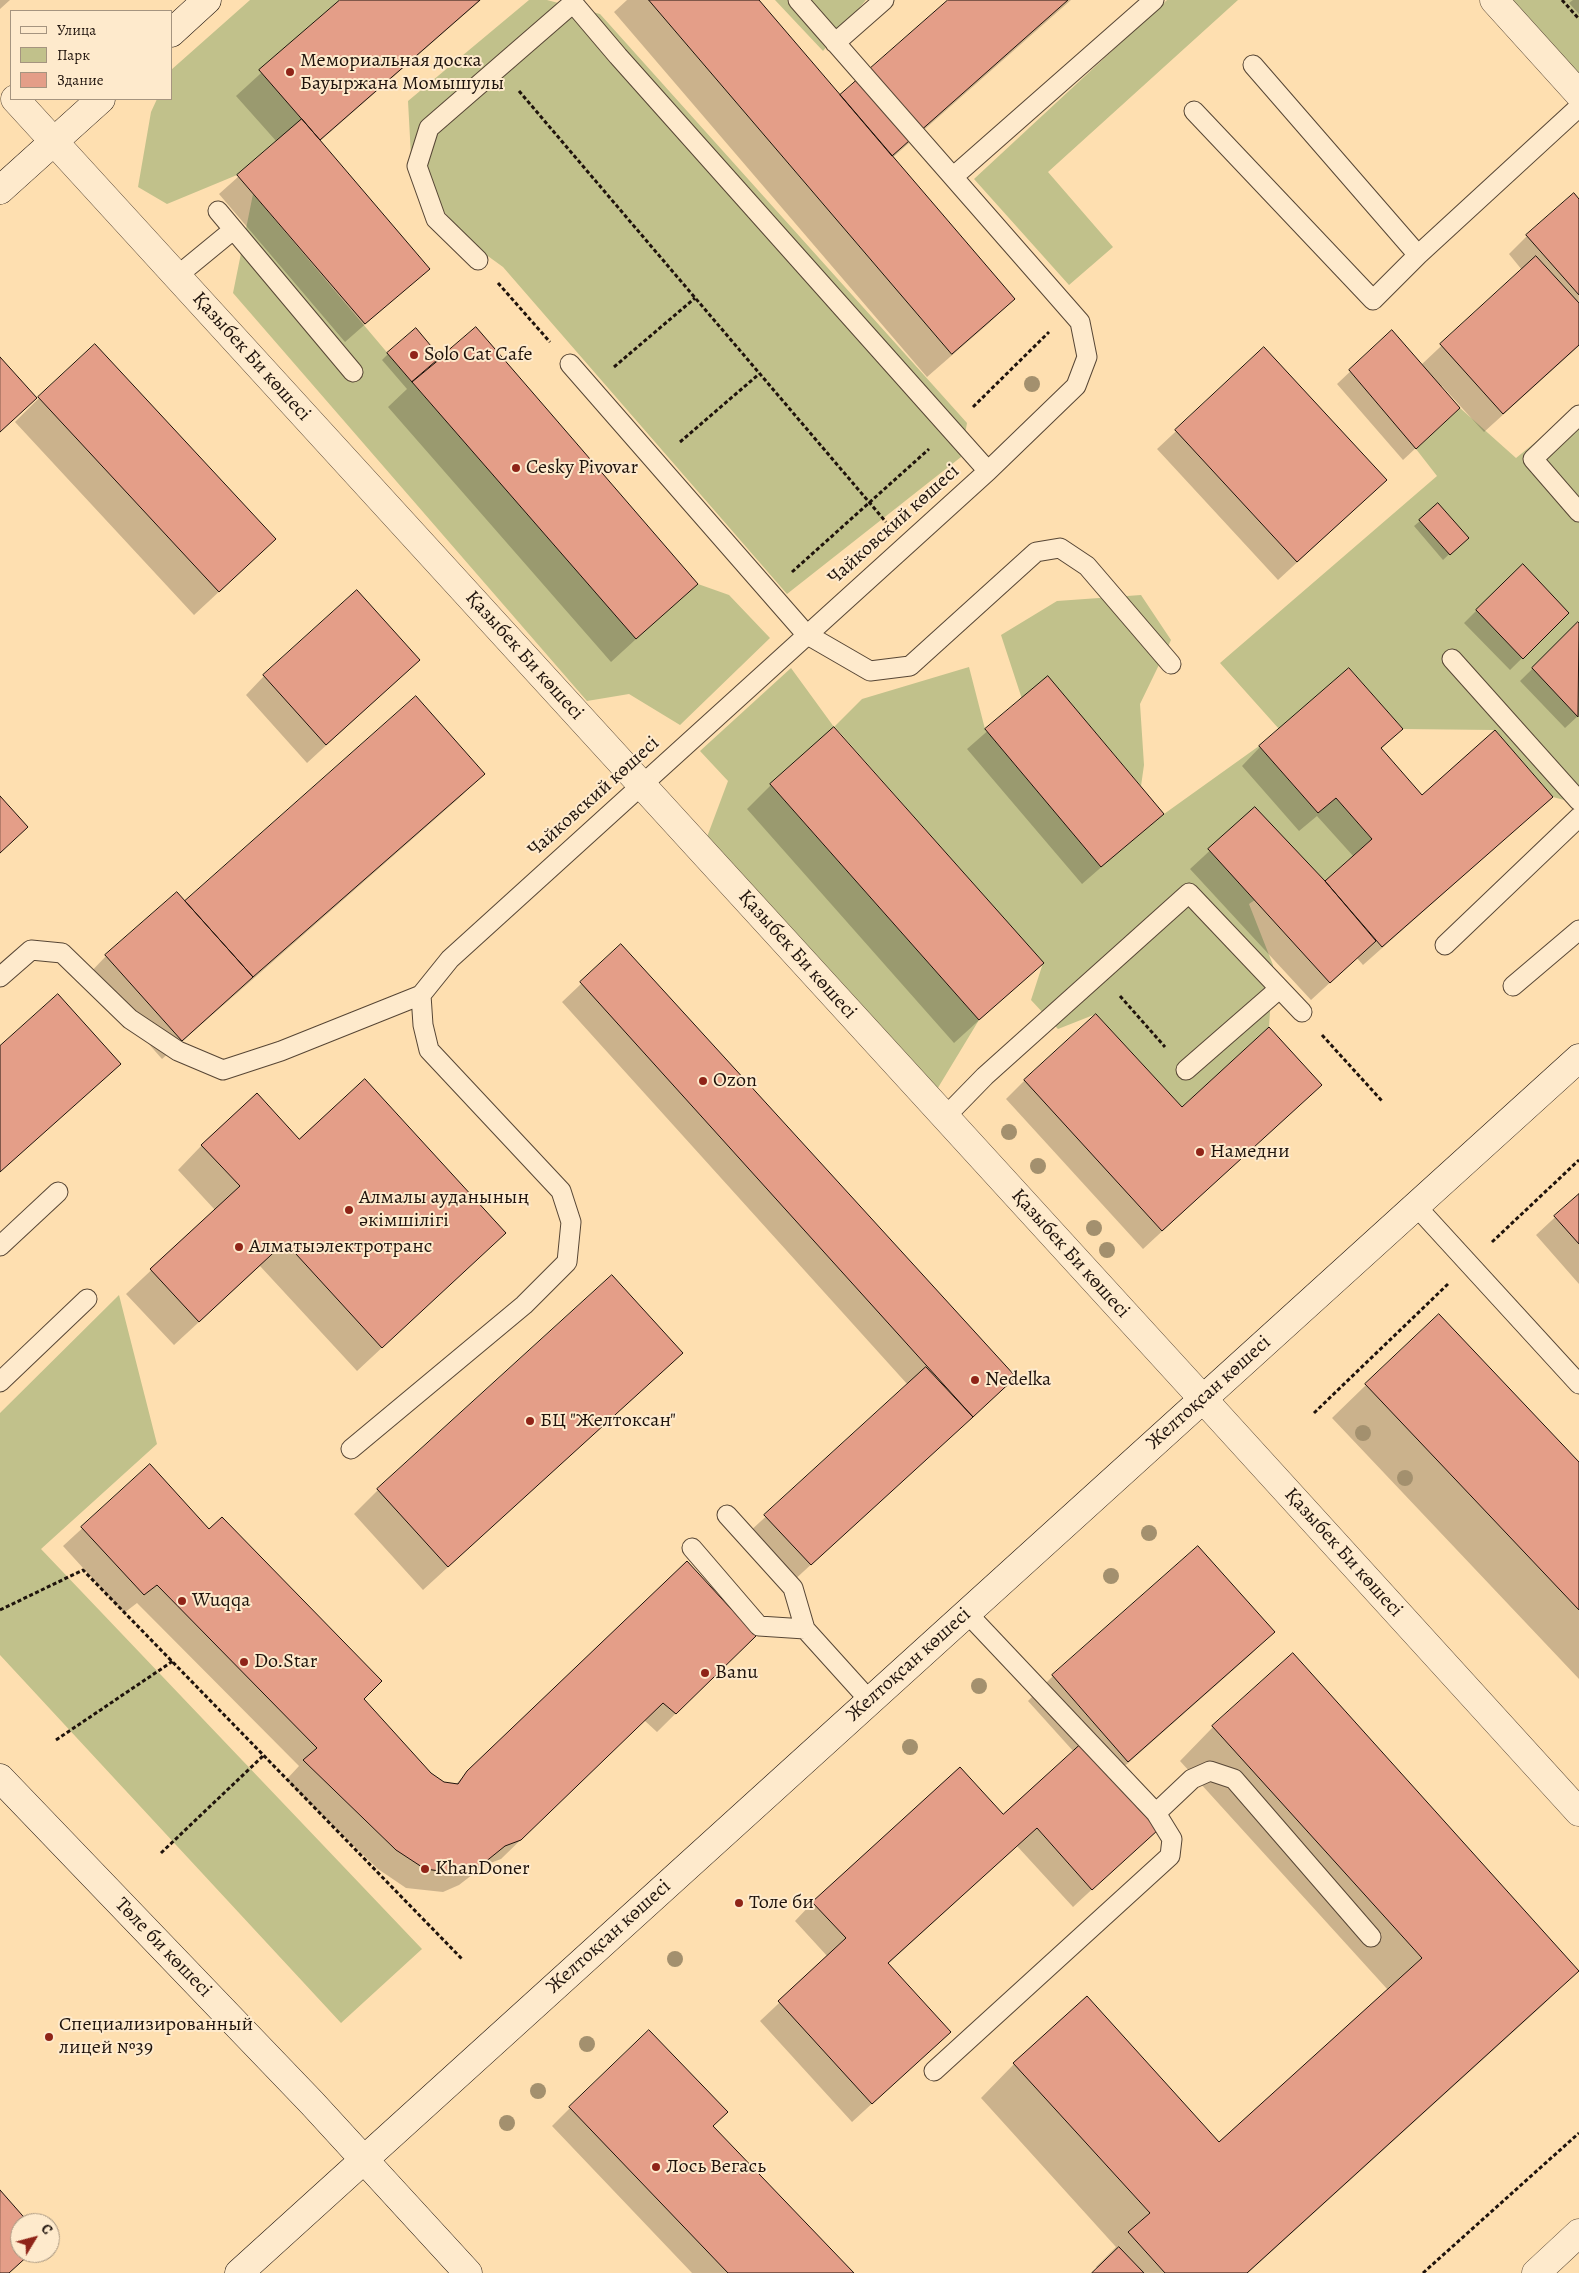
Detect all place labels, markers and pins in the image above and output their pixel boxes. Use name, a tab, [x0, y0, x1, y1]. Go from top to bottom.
place label: Мемориальная доска Бауыржана Момышулы	[300, 49, 504, 96]
marker: Мемориальная доска Бауыржана Момышулы	[284, 66, 296, 78]
place label: Solo Cat Cafe	[424, 343, 532, 367]
marker: Solo Cat Cafe	[408, 349, 420, 361]
place label: Cesky Pivovar	[526, 456, 638, 480]
marker: Cesky Pivovar	[510, 462, 522, 474]
place label: Ozon	[713, 1069, 757, 1093]
marker: Ozon	[697, 1075, 709, 1087]
place label: Намедни	[1210, 1140, 1290, 1164]
marker: Намедни	[1194, 1146, 1206, 1158]
place label: Алмалы ауданының әкімшілігі	[359, 1186, 529, 1233]
marker: Алмалы ауданының әкімшілігі	[343, 1204, 355, 1216]
place label: Алматыэлектротранс	[249, 1235, 432, 1259]
marker: Алматыэлектротранс	[233, 1241, 245, 1253]
place label: Nedelka	[985, 1368, 1051, 1392]
marker: Nedelka	[969, 1374, 981, 1386]
place label: БЦ "Желтоксан"	[540, 1409, 676, 1433]
marker: БЦ "Желтоксан"	[524, 1415, 536, 1427]
place label: Wuqqa	[192, 1589, 251, 1613]
marker: Wuqqa	[176, 1595, 188, 1607]
place label: Do.Star	[254, 1650, 317, 1674]
marker: Do.Star	[238, 1656, 250, 1668]
place label: Banu	[715, 1661, 758, 1685]
marker: Banu	[699, 1667, 711, 1679]
place label: KhanDoner	[435, 1857, 530, 1881]
marker: KhanDoner	[419, 1863, 431, 1875]
place label: Толе би	[749, 1891, 814, 1915]
marker: Толе би	[733, 1897, 745, 1909]
place label: Специализированный лицей №39	[59, 2013, 253, 2060]
marker: Специализированный лицей №39	[43, 2031, 55, 2043]
place label: Лось Вегась	[666, 2155, 766, 2179]
marker: Лось Вегась	[650, 2161, 662, 2173]

